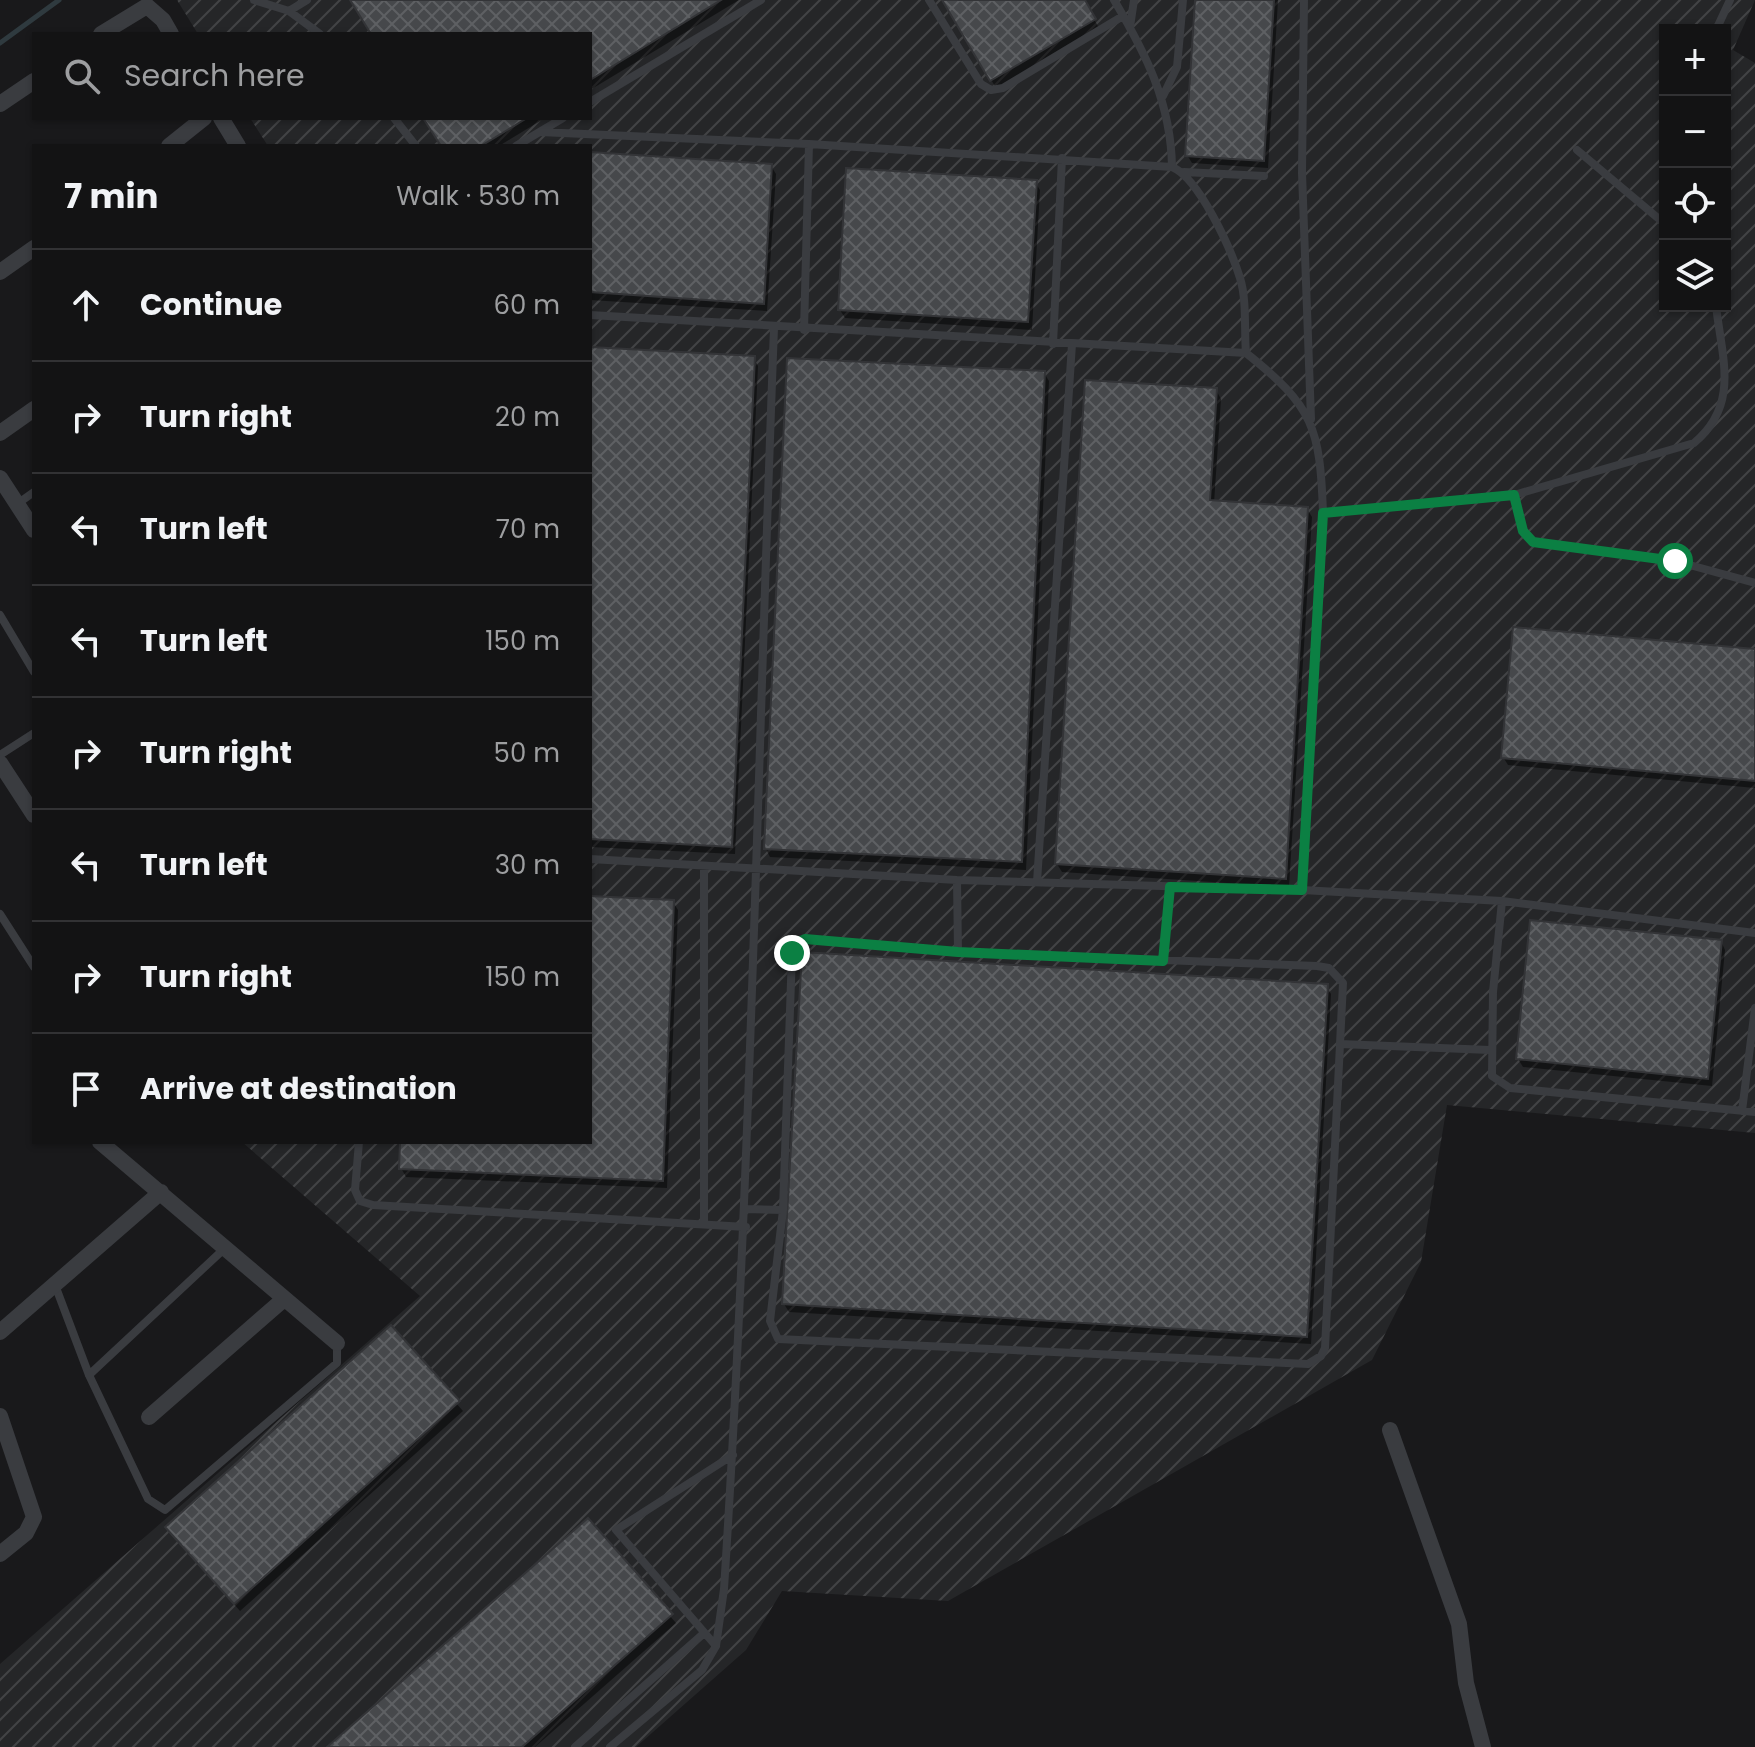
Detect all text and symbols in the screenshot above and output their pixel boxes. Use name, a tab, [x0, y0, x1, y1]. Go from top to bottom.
map controls	[1659, 24, 1731, 312]
button: +	[1659, 24, 1731, 96]
search box	[32, 32, 592, 120]
icon: search	[60, 54, 104, 98]
text: Search here	[124, 54, 305, 97]
button: −	[1659, 96, 1731, 168]
button: locate	[1659, 168, 1731, 240]
text: 7 min	[64, 172, 158, 220]
text: Walk · 530 m	[396, 178, 560, 214]
button: layers	[1659, 240, 1731, 312]
icon: ahead	[64, 283, 108, 327]
text: Continue	[140, 283, 282, 326]
text: 60 m	[493, 287, 560, 323]
icon: right	[64, 395, 108, 439]
text: Turn right	[140, 395, 292, 438]
text: 20 m	[495, 399, 560, 435]
icon: left	[64, 507, 108, 551]
text: Turn left	[140, 507, 268, 550]
text: 70 m	[496, 511, 560, 547]
route start	[1657, 543, 1693, 579]
icon: left	[64, 619, 108, 663]
text: Turn left	[140, 619, 268, 662]
text: 150 m	[485, 623, 560, 659]
icon: right	[64, 731, 108, 775]
text: Turn right	[140, 731, 292, 774]
text: 50 m	[494, 735, 560, 771]
icon: left	[64, 843, 108, 887]
text: Turn left	[140, 843, 268, 886]
text: 30 m	[495, 847, 560, 883]
route end	[774, 935, 810, 971]
icon: right	[64, 955, 108, 999]
text: Turn right	[140, 955, 292, 998]
text: 150 m	[485, 959, 560, 995]
icon: arrive	[64, 1067, 108, 1111]
text: Arrive at destination	[140, 1067, 457, 1110]

